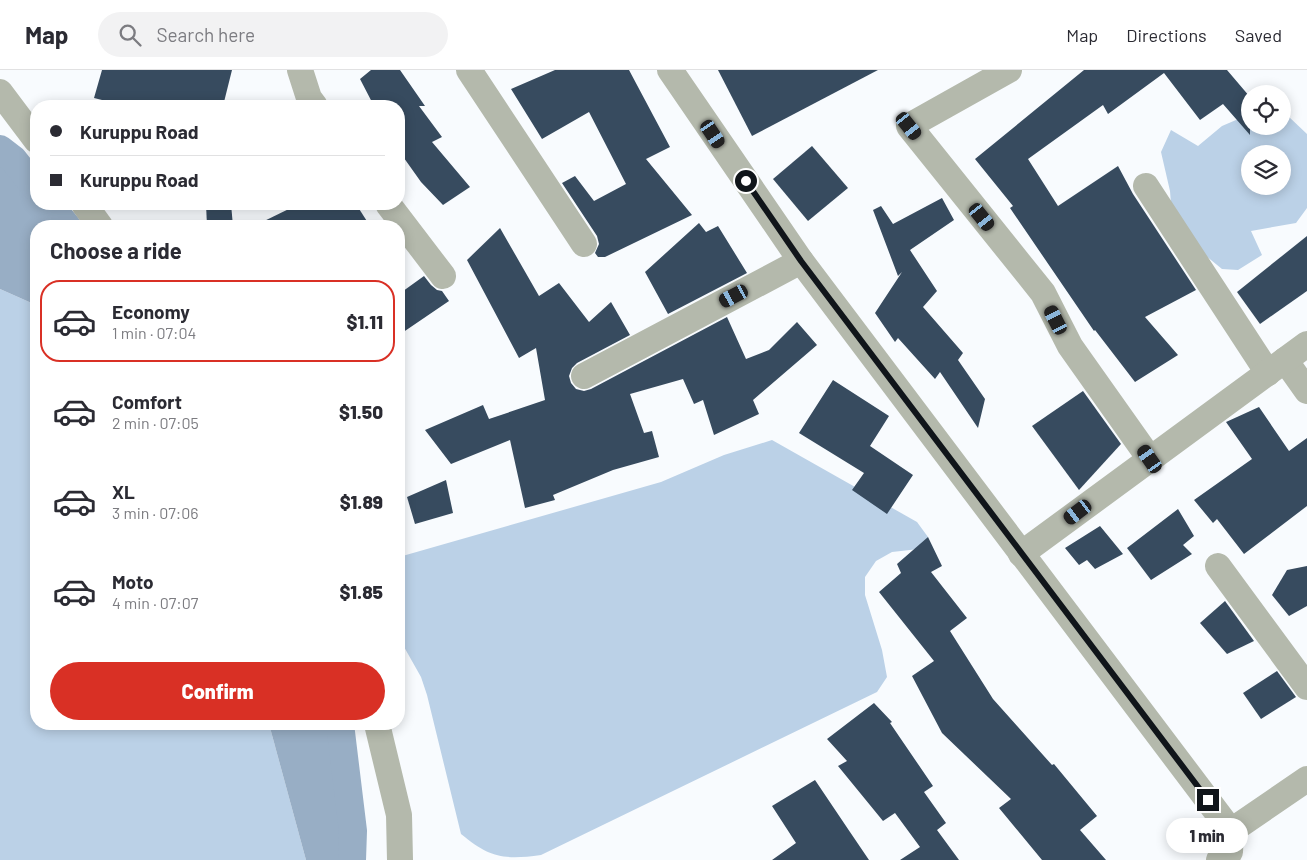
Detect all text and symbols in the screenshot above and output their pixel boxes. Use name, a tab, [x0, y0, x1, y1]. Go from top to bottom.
search box	[98, 12, 448, 57]
text: Map	[25, 20, 68, 49]
icon: search	[116, 21, 144, 49]
text: Search here	[156, 23, 255, 46]
text: Map	[1066, 24, 1098, 46]
text: Directions	[1126, 24, 1207, 46]
text: Saved	[1235, 24, 1282, 46]
map controls	[1241, 85, 1291, 195]
button: locate	[1241, 85, 1291, 135]
car	[893, 110, 924, 142]
car	[698, 117, 727, 151]
text: Kuruppu Road	[80, 120, 199, 143]
button: layers	[1241, 145, 1291, 195]
text: Kuruppu Road	[80, 168, 199, 191]
route start	[735, 170, 757, 192]
car	[966, 201, 997, 233]
text: Choose a ride	[50, 237, 182, 263]
car	[717, 282, 750, 310]
icon: car	[52, 299, 97, 344]
text: Economy	[112, 300, 190, 323]
car	[1042, 303, 1069, 337]
text: $1.11	[347, 310, 383, 333]
text: 1 min · 07:04	[112, 323, 196, 342]
icon: car	[52, 389, 97, 434]
text: Comfort	[112, 390, 182, 413]
text: $1.50	[339, 400, 383, 423]
text: 2 min · 07:05	[112, 413, 199, 432]
car	[1135, 442, 1164, 476]
icon: car	[52, 479, 97, 524]
text: XL	[112, 480, 135, 503]
text: $1.89	[340, 490, 383, 513]
car	[1061, 497, 1094, 527]
text: 3 min · 07:06	[112, 503, 198, 522]
icon: car	[52, 569, 97, 614]
text: Moto	[112, 570, 154, 593]
text: $1.85	[339, 580, 383, 603]
text: 4 min · 07:07	[112, 593, 198, 612]
button: Confirm	[50, 662, 385, 720]
route end	[1197, 789, 1219, 811]
callout: 1 min	[1167, 818, 1249, 852]
text: 1 min	[1189, 826, 1225, 845]

